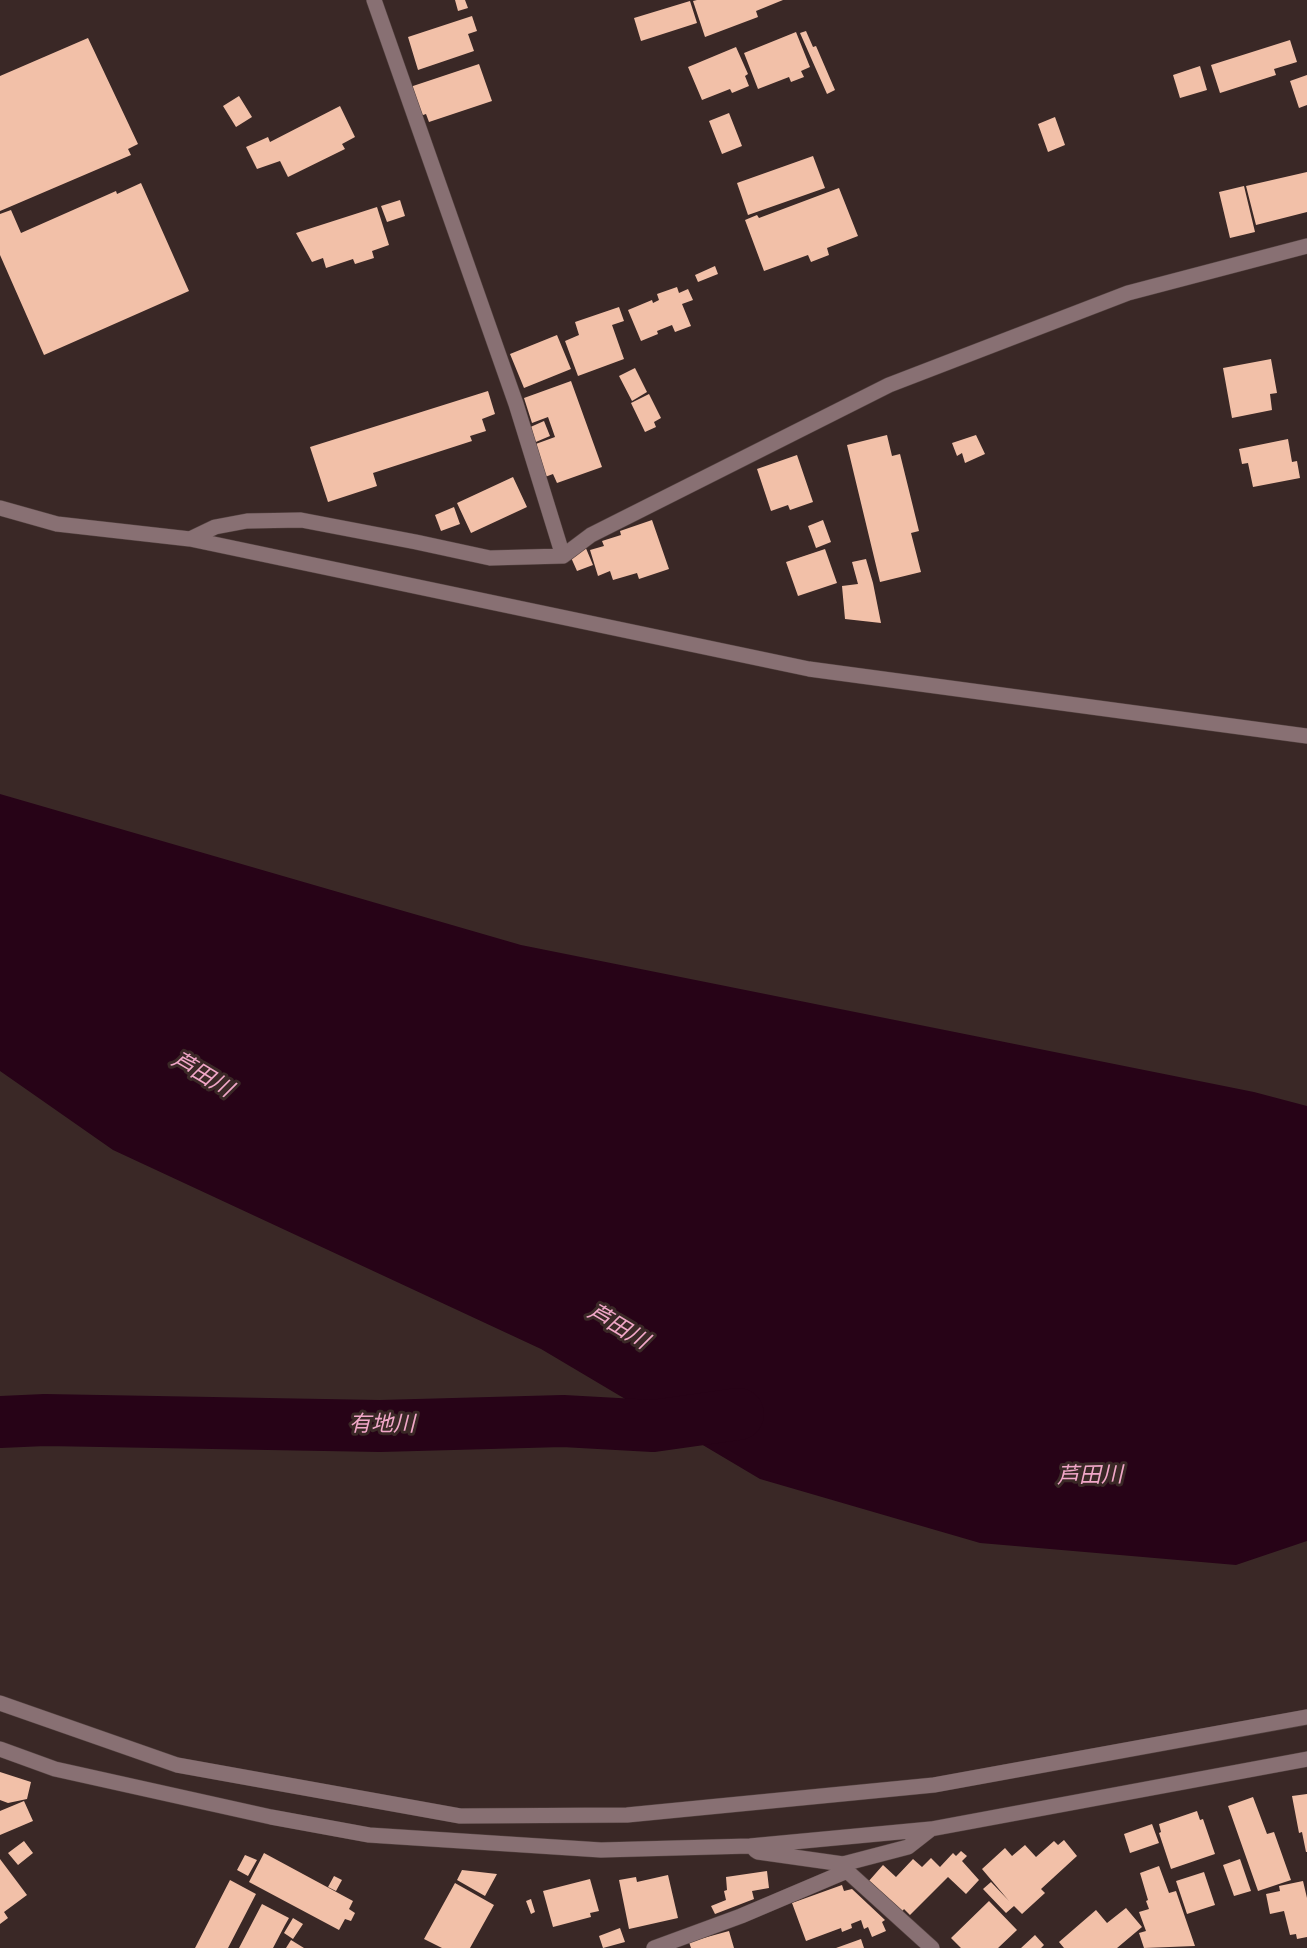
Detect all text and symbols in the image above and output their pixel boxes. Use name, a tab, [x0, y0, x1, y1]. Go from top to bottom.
water label: 芦田川	[167, 1047, 237, 1103]
water label: 芦田川	[583, 1299, 653, 1355]
water label: 有地川	[349, 1412, 415, 1438]
water label: 芦田川	[1057, 1462, 1123, 1490]

